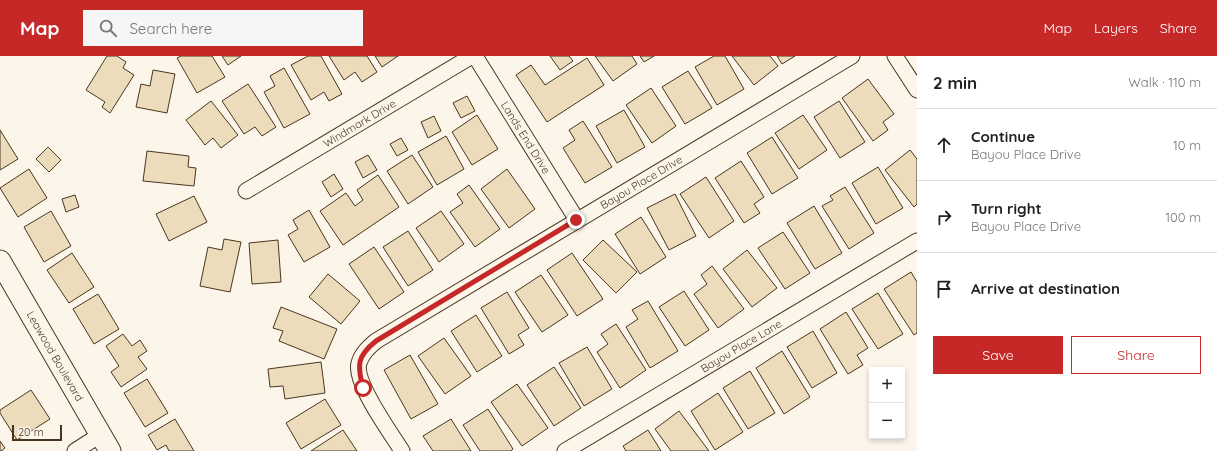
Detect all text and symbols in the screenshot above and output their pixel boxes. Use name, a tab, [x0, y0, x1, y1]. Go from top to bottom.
search box	[83, 10, 363, 46]
text: Map	[20, 16, 59, 40]
icon: search	[97, 17, 119, 39]
text: Search here	[129, 19, 212, 38]
text: Map	[1043, 19, 1072, 37]
text: Layers	[1094, 19, 1138, 37]
text: Share	[1160, 19, 1197, 37]
text: 2 min	[933, 72, 977, 93]
text: Walk · 110 m	[1128, 74, 1201, 90]
street label: Windmark Drive	[320, 96, 398, 150]
street label: Lands End Drive	[498, 99, 553, 176]
text: Continue	[971, 127, 1035, 146]
icon: ahead	[933, 134, 955, 156]
text: 10 m	[1173, 137, 1201, 153]
text: Bayou Place Drive	[971, 146, 1081, 162]
street label: Bayou Place Drive	[598, 152, 685, 212]
text: Turn right	[971, 199, 1042, 218]
icon: right	[933, 206, 955, 228]
text: 100 m	[1165, 209, 1201, 225]
route end	[567, 211, 585, 229]
text: Bayou Place Drive	[971, 218, 1081, 234]
icon: arrive	[933, 278, 955, 300]
text: Arrive at destination	[971, 279, 1120, 298]
street label: Leawood Boulevard	[24, 309, 87, 404]
street label: Bayou Place Lane	[698, 316, 784, 375]
button: Save	[933, 336, 1063, 374]
button: Share	[1071, 336, 1201, 374]
map controls	[869, 367, 905, 439]
button: +	[869, 367, 905, 403]
route start	[354, 379, 372, 397]
button: −	[869, 403, 905, 439]
scale bar	[12, 423, 62, 442]
text: 20 m	[18, 425, 44, 439]

